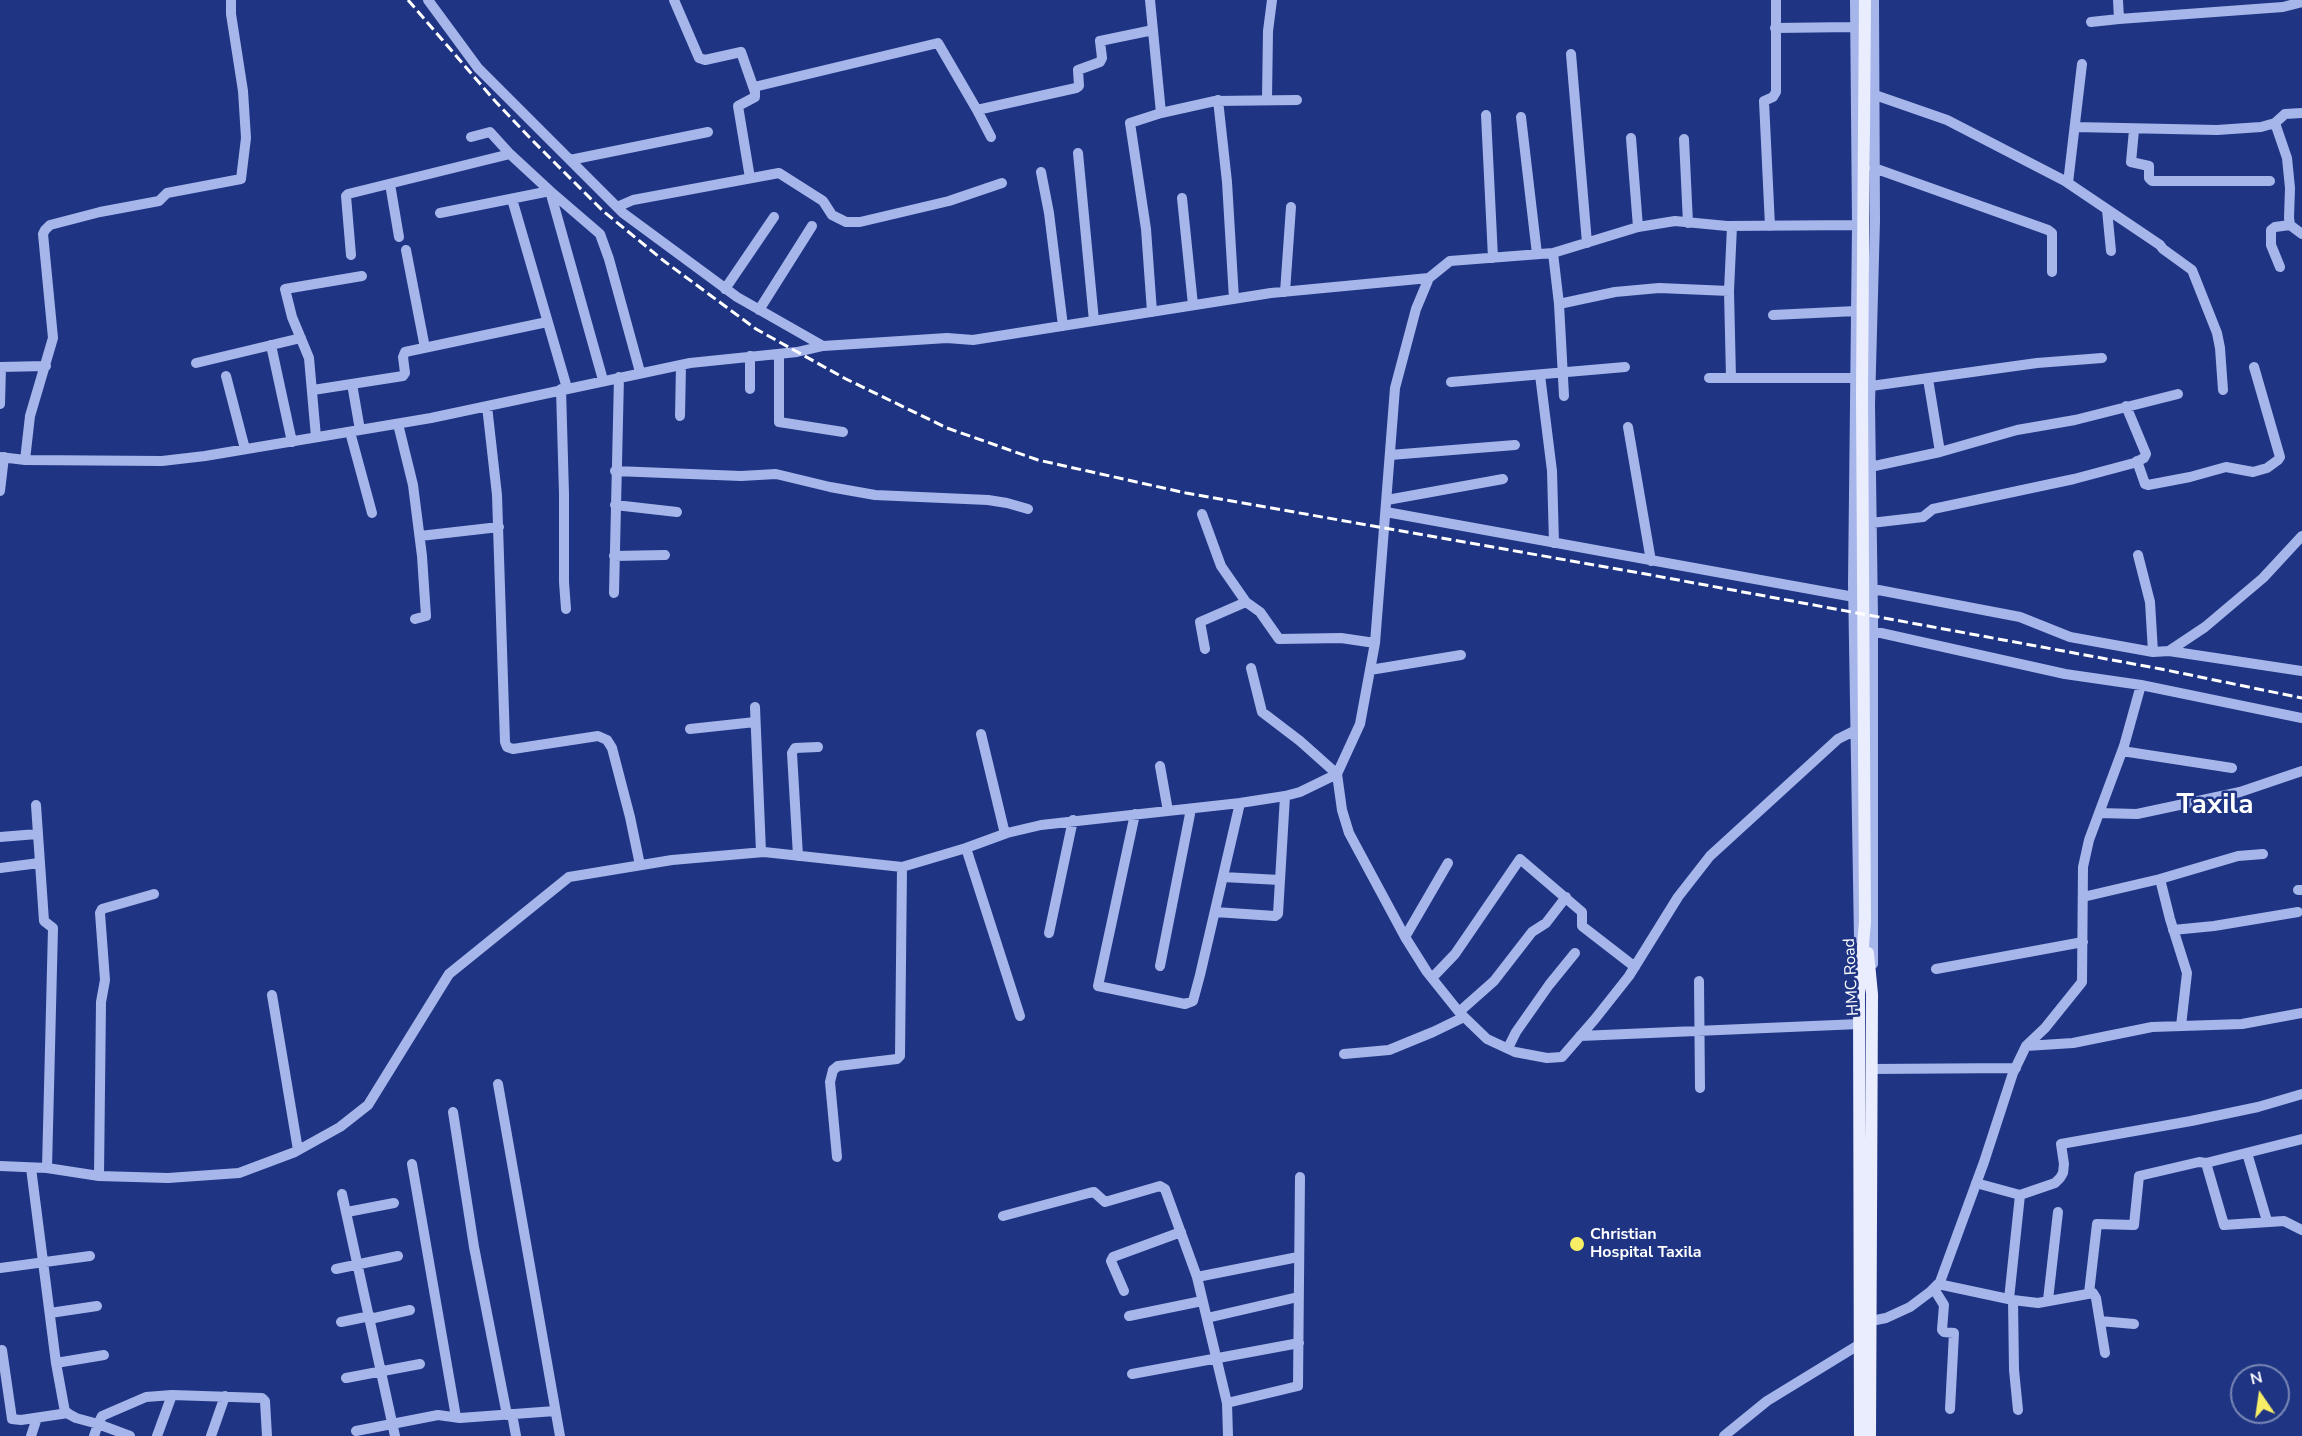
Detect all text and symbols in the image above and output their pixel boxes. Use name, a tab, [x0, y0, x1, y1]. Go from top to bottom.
district label: Taxila	[2176, 789, 2254, 823]
street label: HMC Road	[1840, 938, 1864, 1016]
place label: Christian Hospital Taxila	[1590, 1225, 1702, 1263]
marker: Christian Hospital Taxila	[1568, 1235, 1586, 1253]
north arrow	[2230, 1364, 2290, 1424]
text: N	[2248, 1366, 2265, 1390]

